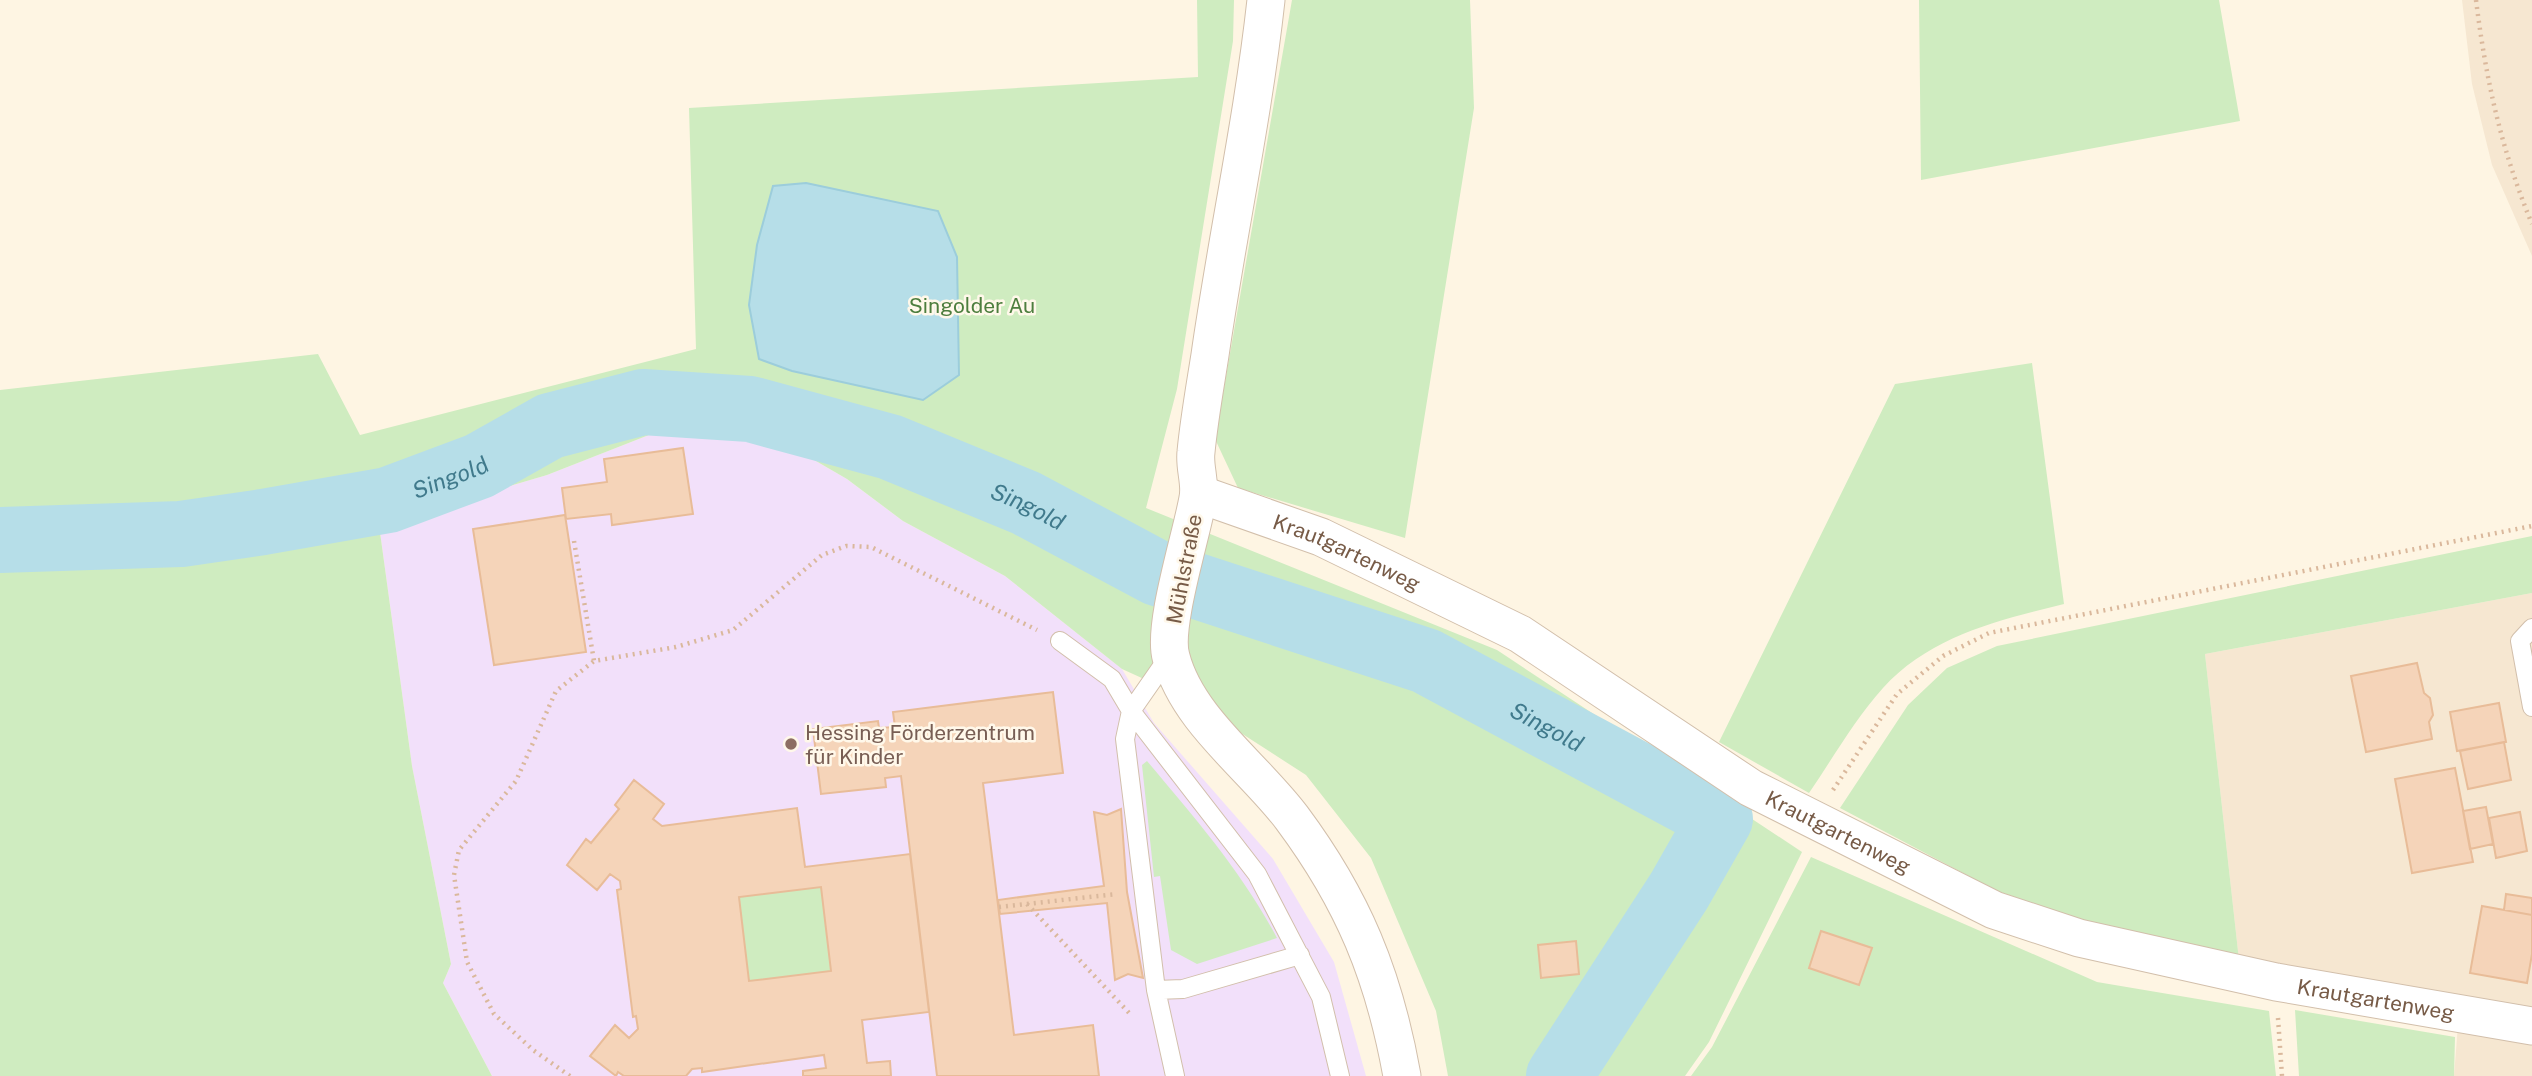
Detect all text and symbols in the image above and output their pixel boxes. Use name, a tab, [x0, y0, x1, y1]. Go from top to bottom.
park label: Singolder Au	[909, 293, 1035, 318]
water label: Singold	[408, 450, 493, 503]
water label: Singold	[987, 477, 1070, 535]
street label: Krautgartenweg	[1270, 509, 1425, 596]
street label: Mühlstraße	[1161, 512, 1207, 626]
water label: Singold	[1506, 695, 1588, 757]
place label: Hessing Förderzentrum für Kinder	[805, 720, 1035, 769]
marker: Hessing Förderzentrum für Kinder	[783, 736, 799, 752]
street label: Krautgartenweg	[1761, 785, 1915, 879]
street label: Krautgartenweg	[2295, 973, 2457, 1025]

